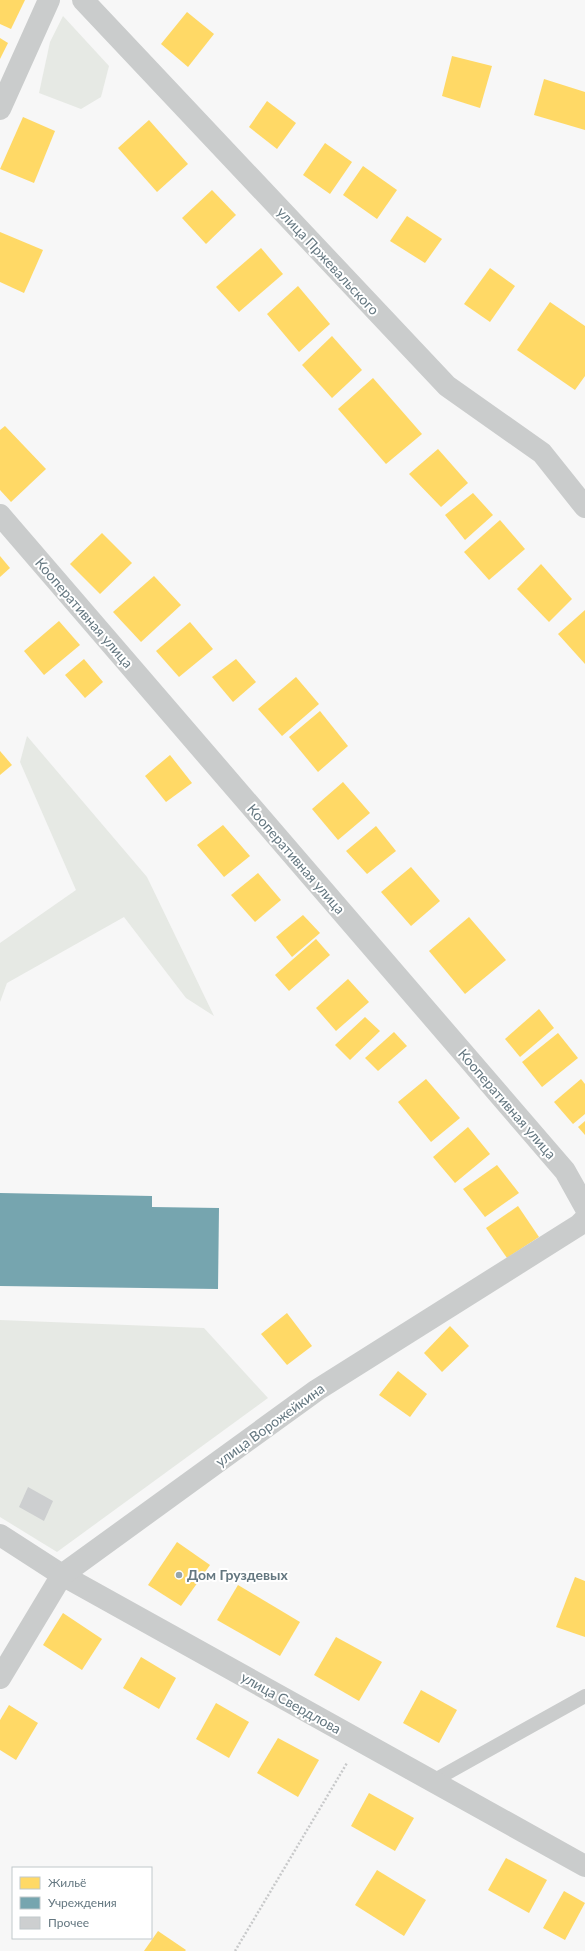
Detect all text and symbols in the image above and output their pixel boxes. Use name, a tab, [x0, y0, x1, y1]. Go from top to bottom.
street label: улица Пржевальского	[274, 203, 383, 318]
street label: Кооперативная улица	[32, 554, 137, 671]
street label: Кооперативная улица	[244, 800, 349, 917]
street label: Кооперативная улица	[455, 1045, 560, 1162]
street label: улица Ворожейкина	[212, 1379, 328, 1470]
place label: Дом Груздевых	[187, 1566, 288, 1583]
marker: Дом Груздевых	[174, 1570, 184, 1580]
street label: улица Свердлова	[238, 1668, 344, 1737]
legend	[12, 1867, 152, 1939]
text: Жильё	[48, 1875, 86, 1890]
text: Учреждения	[48, 1895, 117, 1910]
text: Прочее	[48, 1915, 89, 1930]

